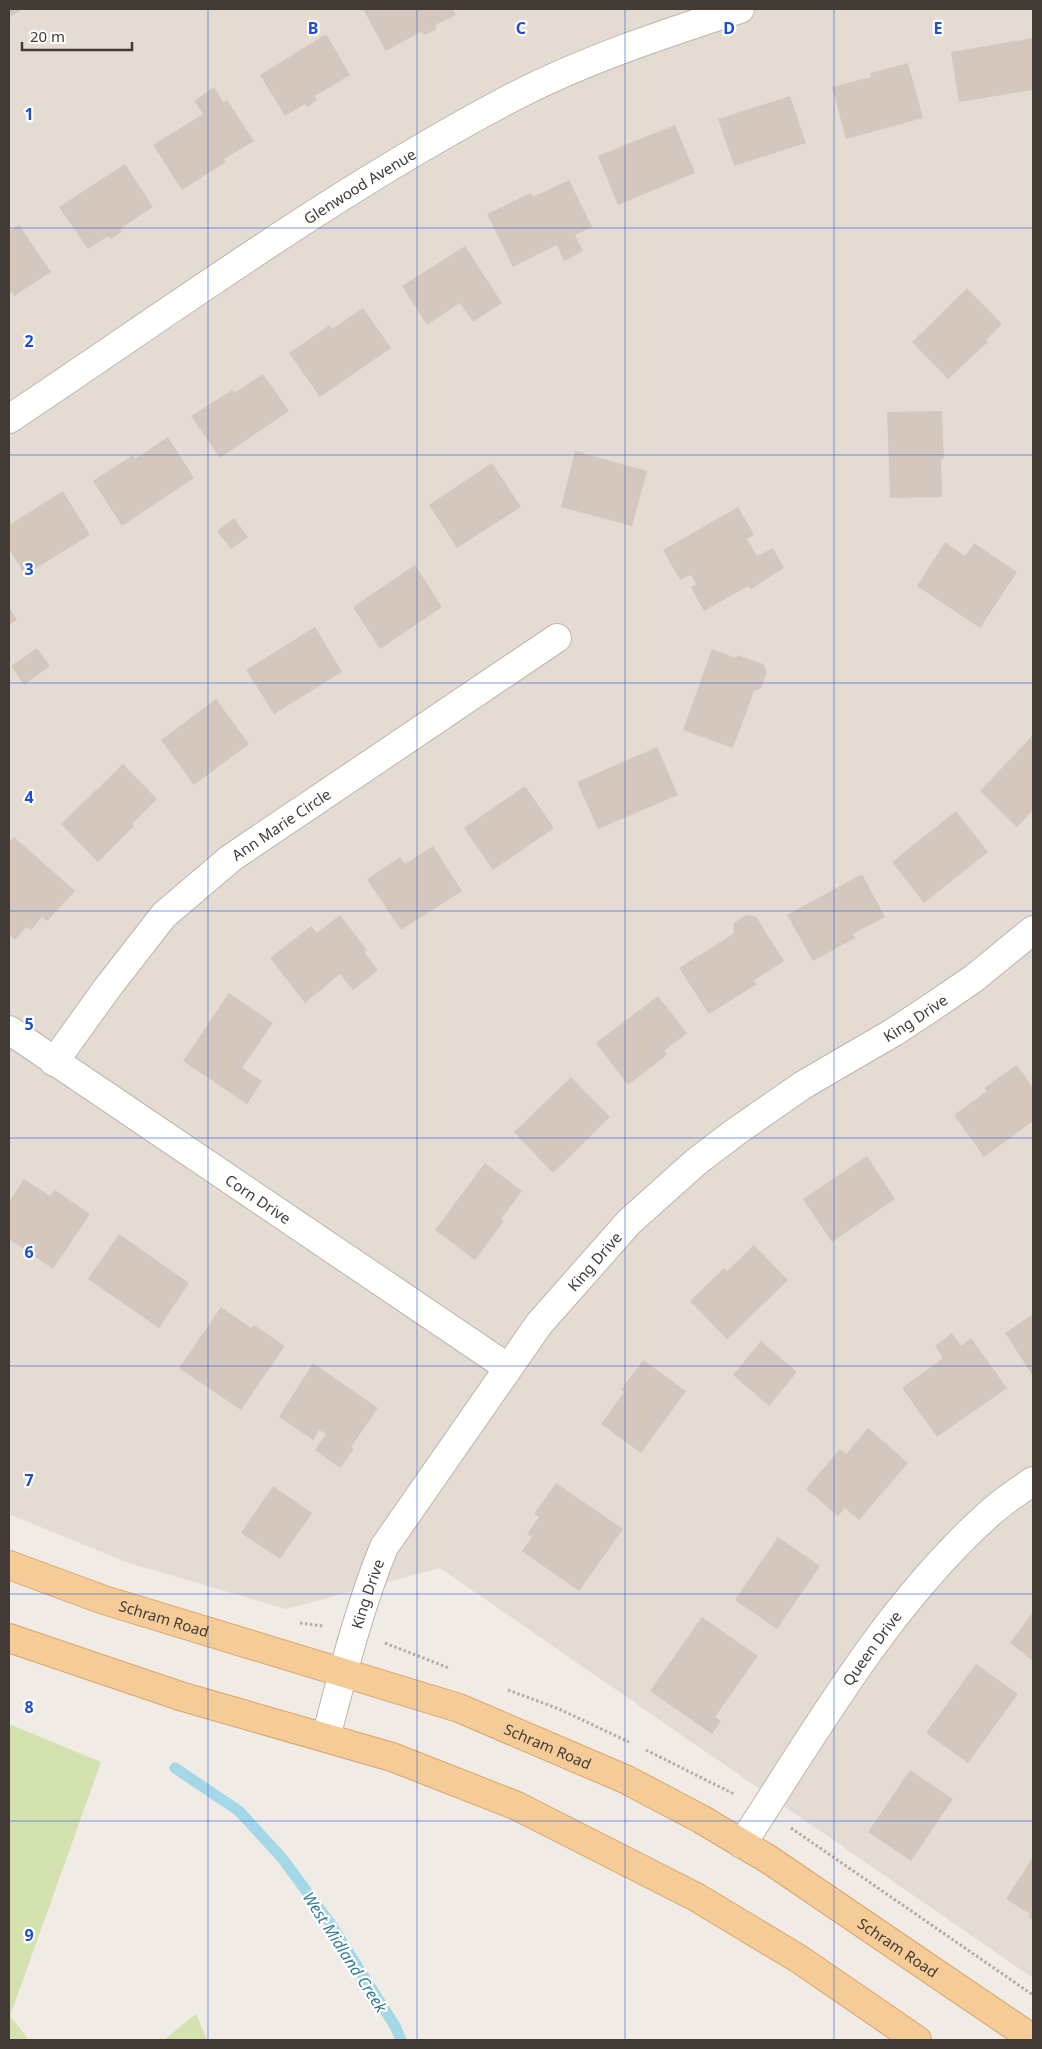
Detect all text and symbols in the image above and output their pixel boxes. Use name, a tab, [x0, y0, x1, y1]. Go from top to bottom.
text: B	[308, 17, 318, 39]
text: C	[516, 17, 526, 39]
text: D	[723, 17, 735, 39]
text: E	[934, 17, 943, 39]
scale bar	[22, 20, 132, 52]
text: 20 m	[30, 26, 65, 46]
text: 1	[24, 103, 34, 125]
street label: Glenwood Avenue	[300, 144, 419, 228]
text: 2	[24, 330, 34, 352]
text: 3	[24, 558, 34, 580]
street label: Ann Marie Circle	[228, 784, 334, 865]
text: 4	[24, 786, 34, 808]
street label: King Drive	[880, 990, 951, 1046]
text: 5	[24, 1013, 34, 1035]
street label: Corn Drive	[222, 1169, 295, 1228]
street label: King Drive	[563, 1227, 626, 1295]
text: 6	[24, 1241, 34, 1263]
text: 7	[24, 1469, 34, 1491]
street label: King Drive	[346, 1556, 388, 1631]
street label: Schram Road	[117, 1595, 211, 1641]
street label: Queen Drive	[838, 1606, 906, 1690]
text: 8	[24, 1696, 34, 1718]
street label: Schram Road	[501, 1719, 595, 1774]
water label: West Midland Creek	[298, 1887, 393, 2018]
street label: Schram Road	[854, 1913, 942, 1982]
text: 9	[24, 1924, 34, 1946]

